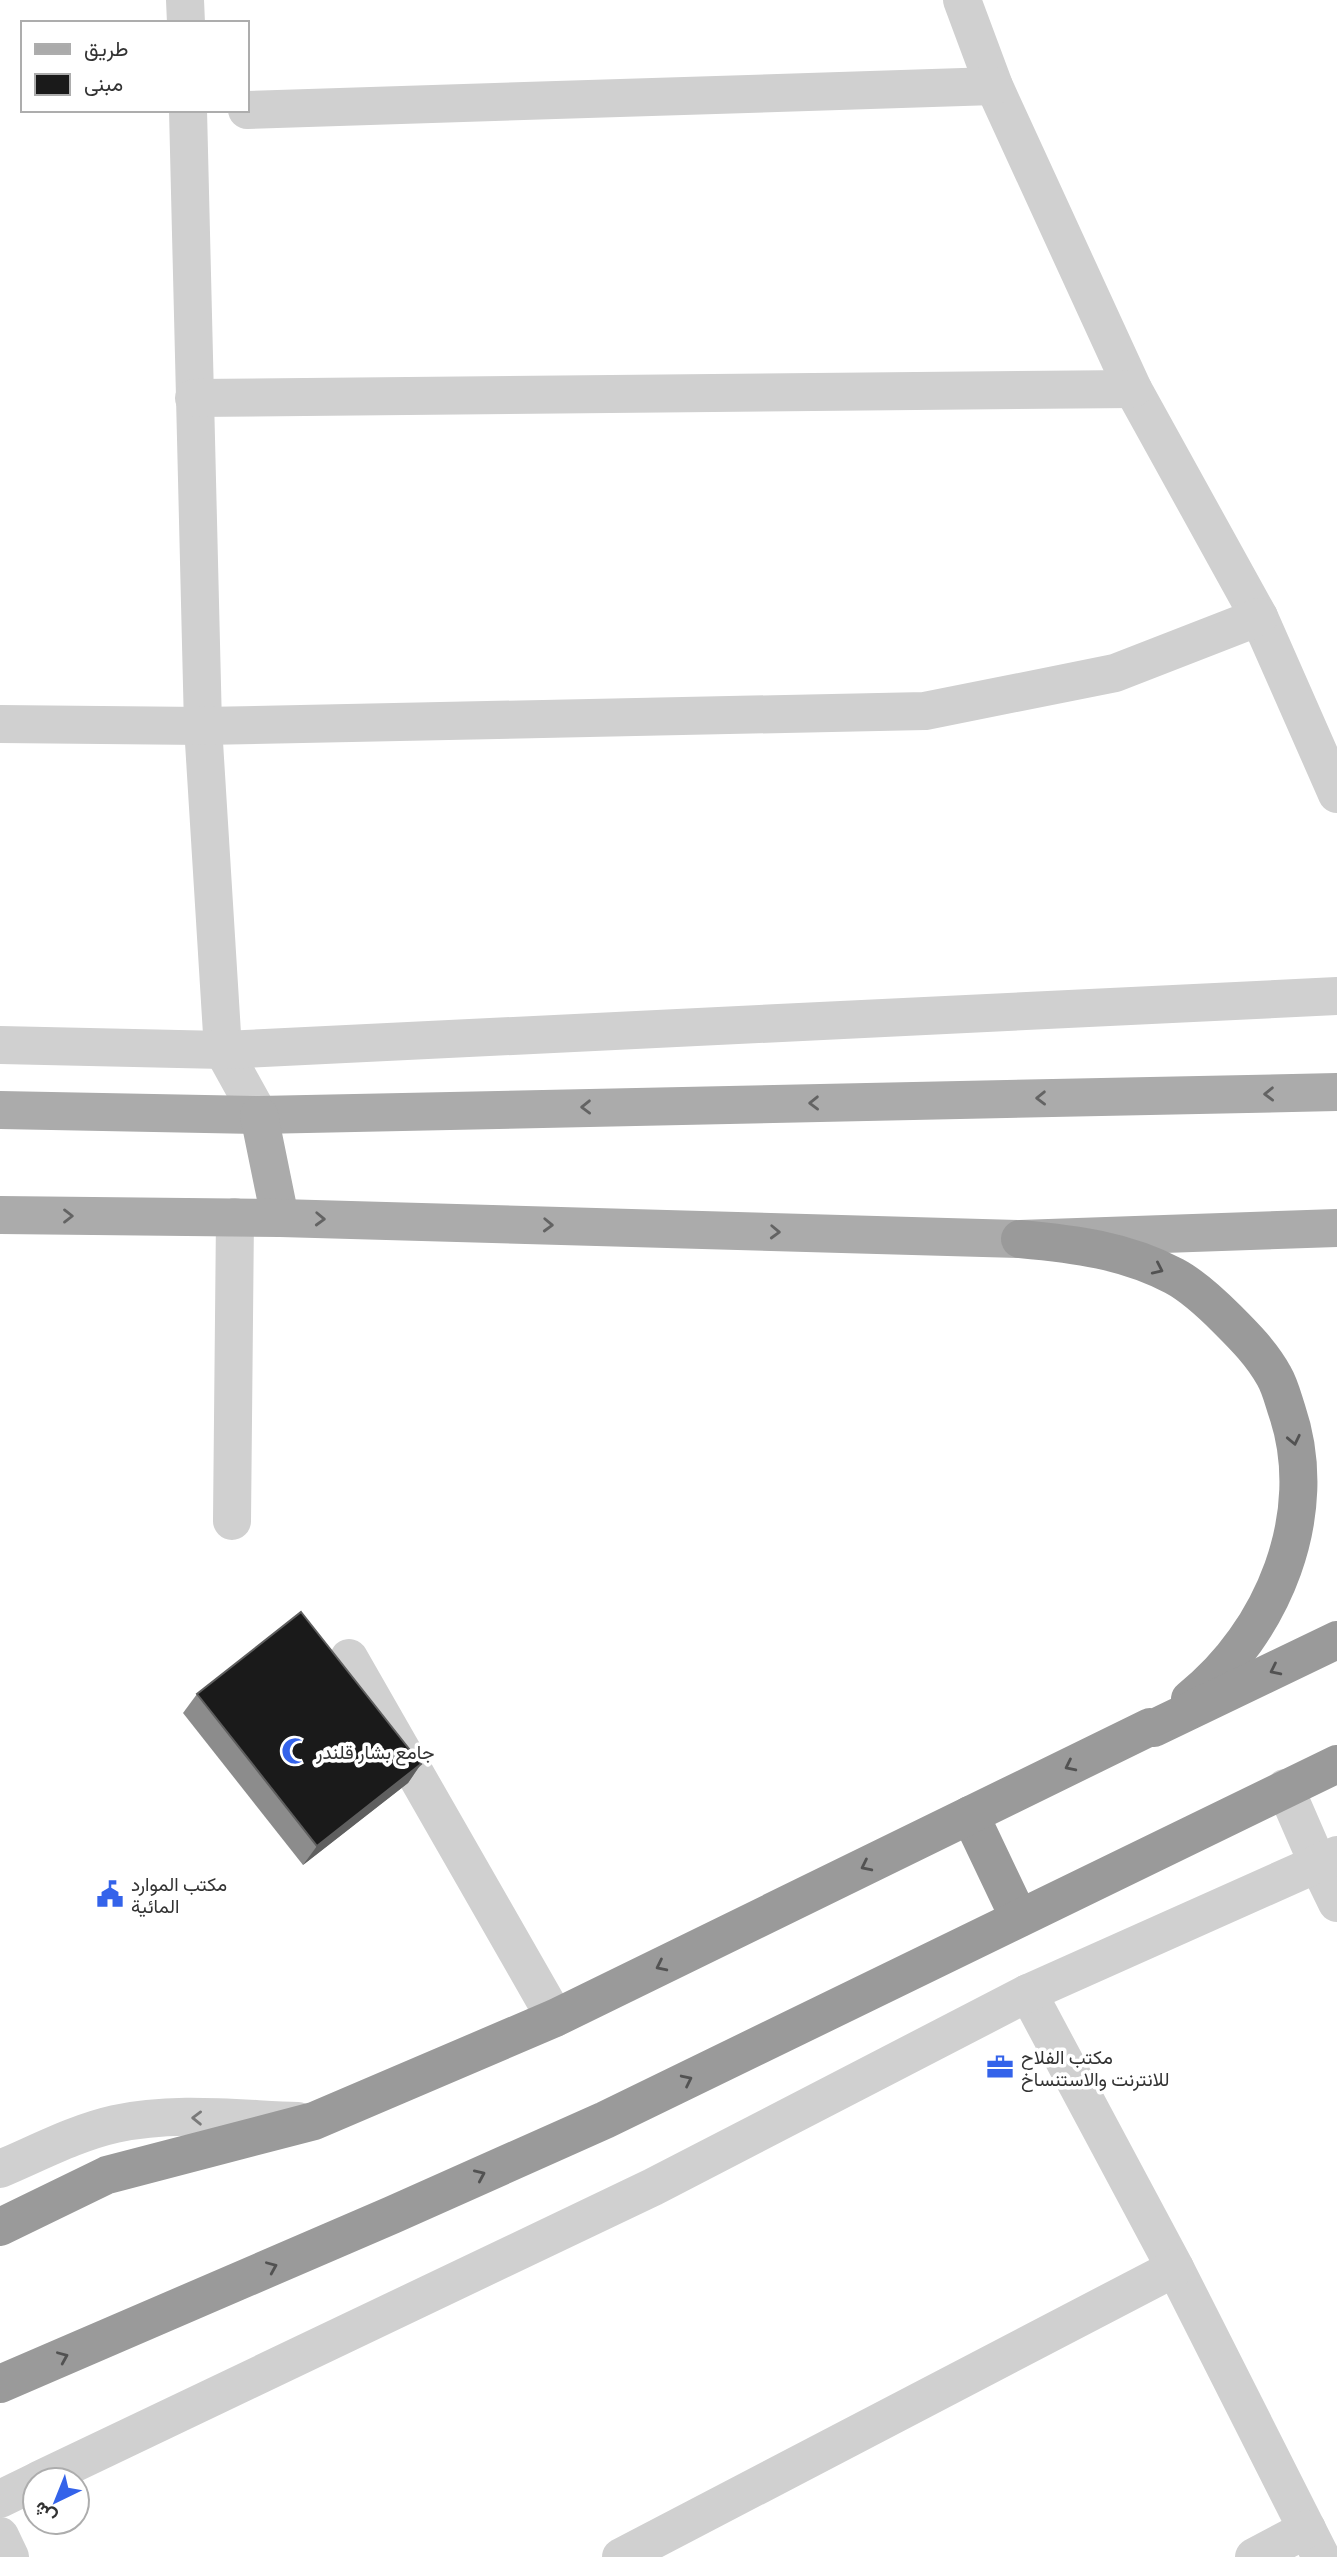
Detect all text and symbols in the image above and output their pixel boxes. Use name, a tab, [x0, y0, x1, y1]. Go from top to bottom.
legend	[21, 21, 248, 112]
text: طريق	[84, 32, 129, 64]
text: مبنى	[84, 67, 123, 99]
one-way arrow	[1263, 1086, 1274, 1101]
one-way arrow	[1036, 1090, 1046, 1106]
one-way arrow	[808, 1095, 819, 1110]
one-way arrow	[581, 1100, 592, 1115]
one-way arrow	[63, 1208, 74, 1224]
one-way arrow	[315, 1211, 326, 1226]
one-way arrow	[542, 1218, 553, 1233]
one-way arrow	[770, 1224, 781, 1239]
one-way arrow	[1151, 1261, 1163, 1275]
one-way arrow	[1286, 1434, 1301, 1446]
one-way arrow	[1270, 1661, 1282, 1675]
mosque icon: جامع بشار قلندر	[280, 1736, 310, 1766]
place label: جامع بشار قلندر	[315, 1737, 434, 1766]
one-way arrow	[1065, 1758, 1077, 1772]
one-way arrow	[861, 1857, 873, 1871]
place label: مكتب الموارد المائية	[131, 1869, 227, 1920]
public building icon: مكتب الموارد المائية	[95, 1879, 125, 1909]
one-way arrow	[656, 1957, 668, 1971]
place label: مكتب الفلاح للانترنت والاستنساخ	[1021, 2042, 1169, 2093]
office icon: مكتب الفلاح للانترنت والاستنساخ	[985, 2052, 1015, 2082]
one-way arrow	[680, 2074, 692, 2088]
one-way arrow	[191, 2110, 201, 2126]
one-way arrow	[473, 2169, 485, 2183]
one-way arrow	[265, 2261, 277, 2275]
one-way arrow	[56, 2351, 68, 2365]
north arrow	[21, 2466, 91, 2536]
text: ش	[26, 2495, 62, 2532]

